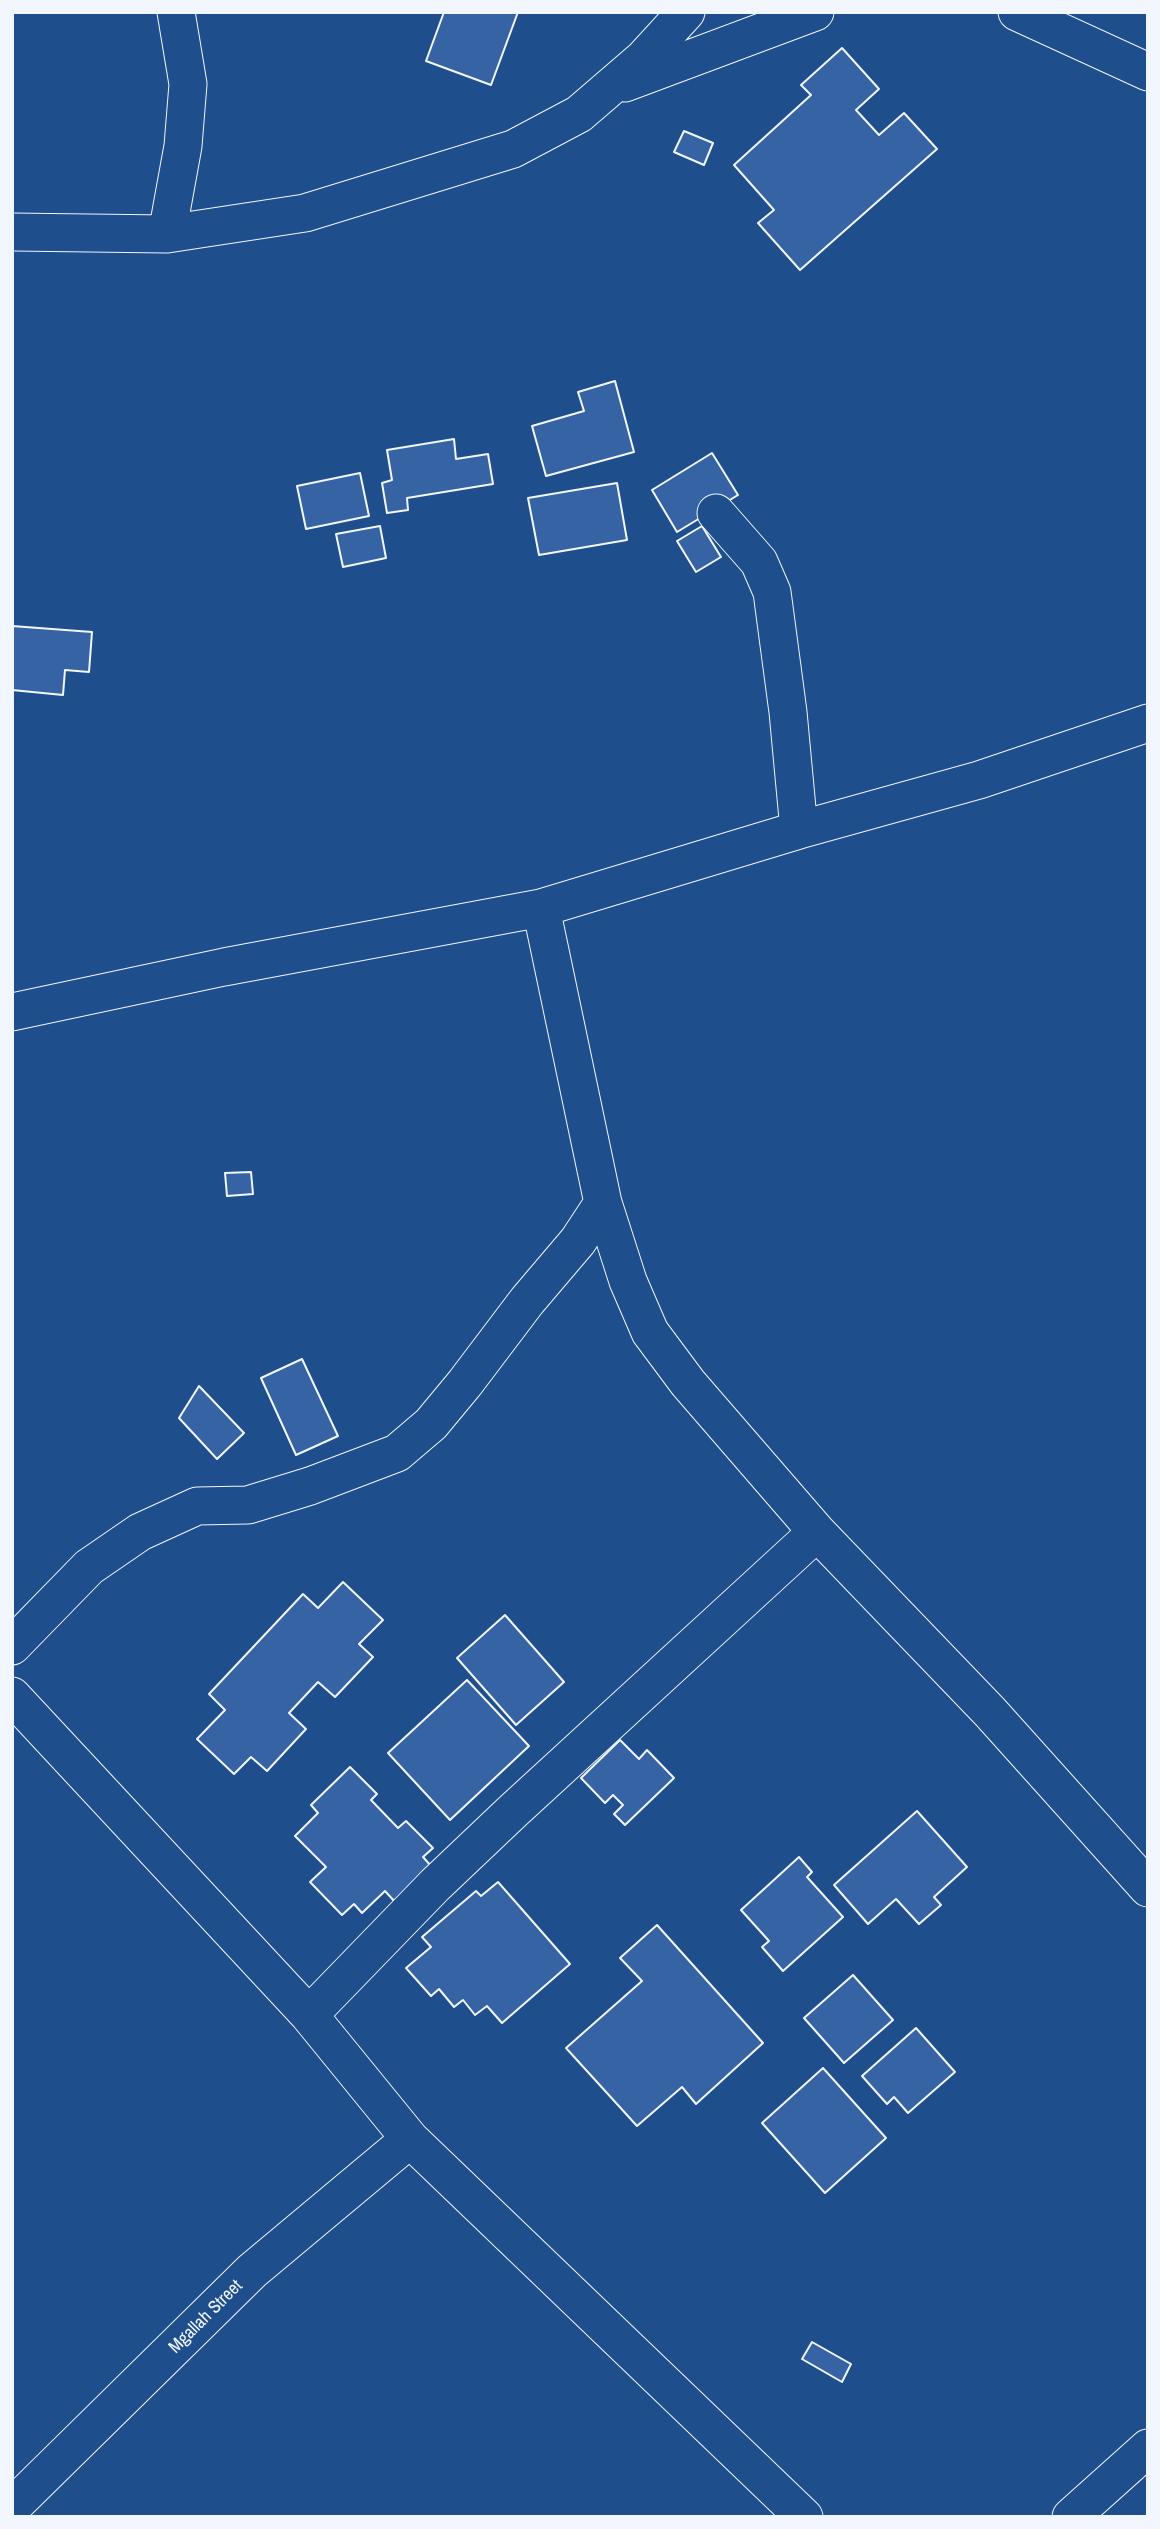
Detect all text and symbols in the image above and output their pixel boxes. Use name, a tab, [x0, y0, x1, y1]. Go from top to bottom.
street label: Mgallah Street	[165, 2276, 247, 2358]

